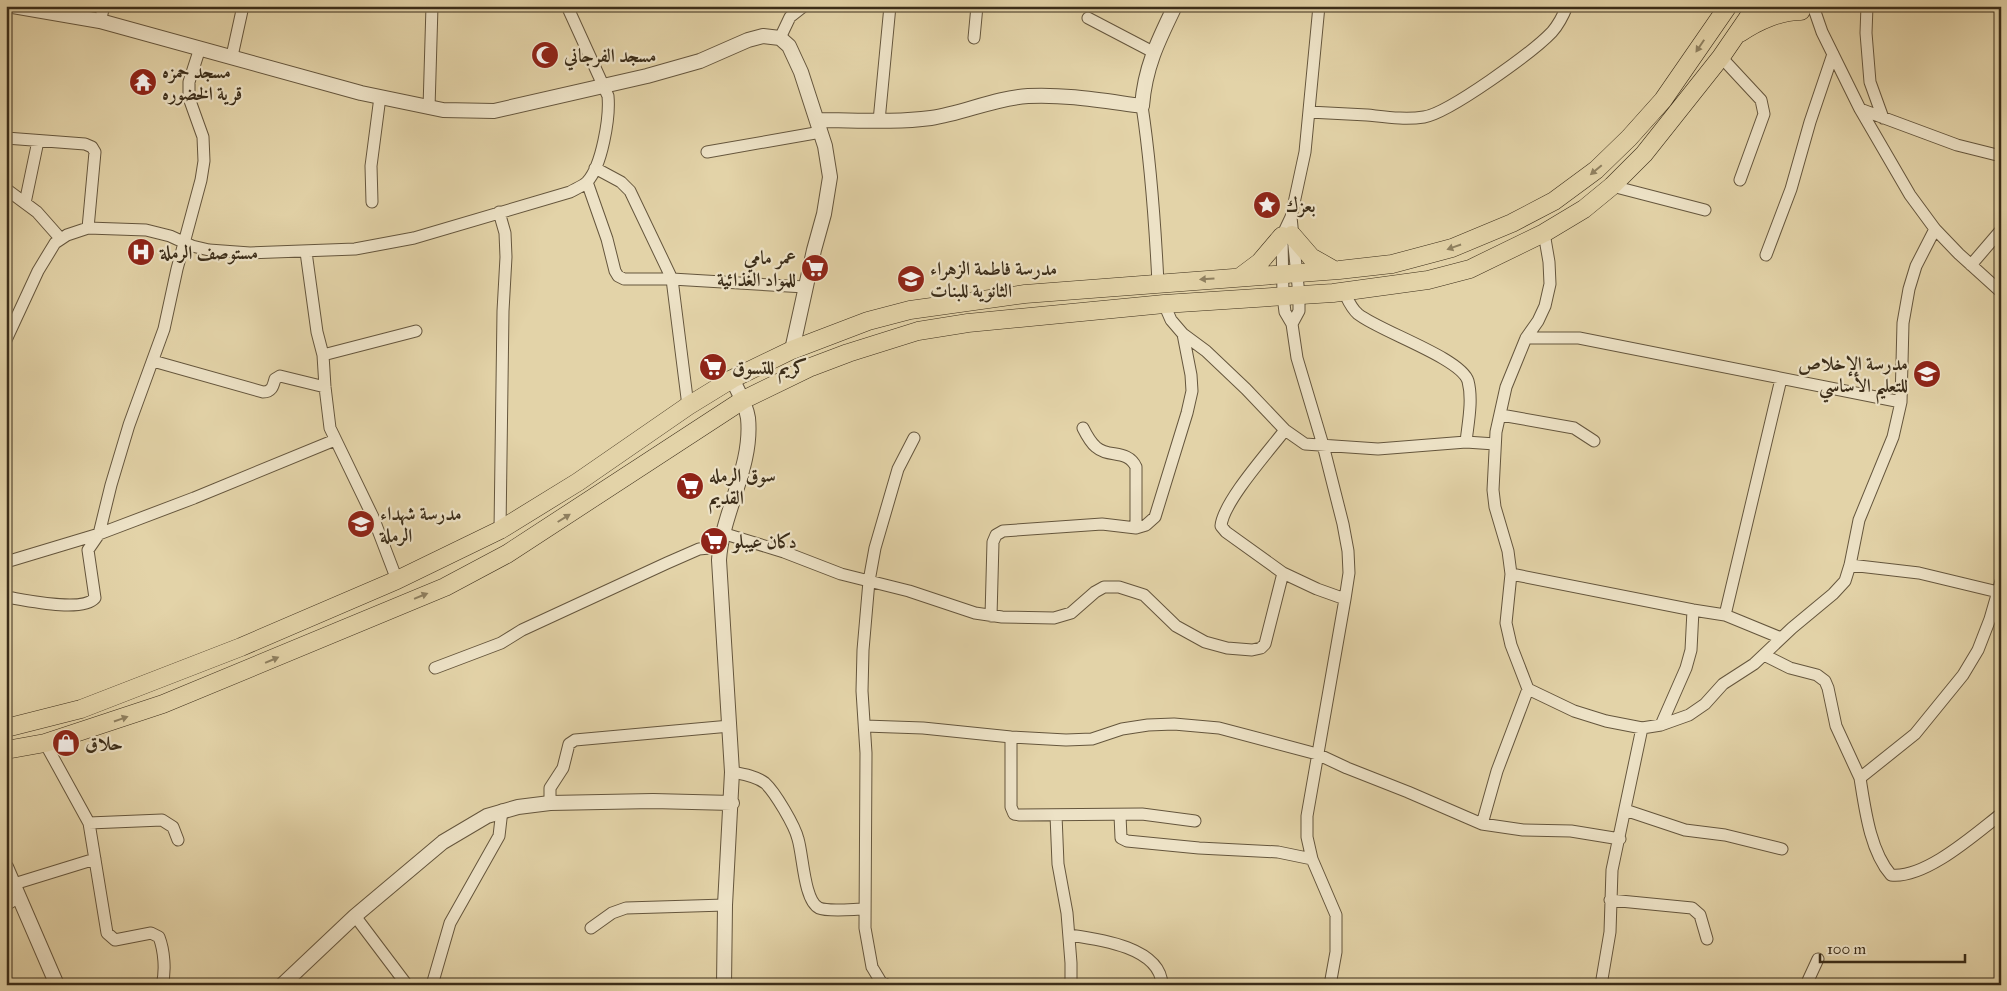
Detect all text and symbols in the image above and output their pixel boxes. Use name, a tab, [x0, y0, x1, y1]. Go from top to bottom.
mosque icon: مسجد الفرجاني	[530, 40, 560, 70]
one-way arrow	[1695, 40, 1705, 53]
place label: مسجد الفرجاني	[563, 44, 656, 71]
place label: مسجد حمزه قرية الخضوره	[162, 60, 242, 106]
temple icon: مسجد حمزه قرية الخضوره	[128, 67, 158, 97]
one-way arrow	[1589, 164, 1602, 175]
place icon: بعزك	[1252, 190, 1282, 220]
place label: بعزك	[1286, 194, 1316, 218]
hospital icon: مستوصف الرملة	[126, 237, 156, 267]
place label: مستوصف الرملة	[159, 241, 258, 265]
one-way arrow	[1446, 244, 1461, 251]
place label: عمر مامي للمواد الغذائية	[717, 246, 796, 292]
supermarket icon: عمر مامي للمواد الغذائية	[800, 253, 830, 283]
place label: مدرسة فاطمة الزهراء الثانوية للبنات	[930, 257, 1057, 303]
school or university icon: مدرسة فاطمة الزهراء الثانوية للبنات	[896, 264, 926, 294]
one-way arrow	[1198, 276, 1214, 284]
supermarket icon: كريم للتسوق	[698, 352, 728, 382]
place label: مدرسة الإخلاص للتعليم الأساسي	[1798, 352, 1908, 404]
place label: كريم للتسوق	[732, 356, 807, 384]
school or university icon: مدرسة الإخلاص للتعليم الأساسي	[1912, 359, 1942, 389]
place label: سوق الرمله القديم	[709, 464, 776, 514]
supermarket icon: سوق الرمله القديم	[675, 471, 705, 501]
place label: مدرسة شهداء الرملة	[379, 502, 462, 547]
school or university icon: مدرسة شهداء الرملة	[346, 509, 376, 539]
one-way arrow	[557, 514, 570, 523]
supermarket icon: دكان عيبلو	[699, 526, 729, 556]
place label: دكان عيبلو	[731, 530, 797, 554]
one-way arrow	[414, 592, 429, 600]
one-way arrow	[265, 655, 279, 663]
one-way arrow	[113, 715, 128, 722]
shop icon: حلاق	[51, 728, 81, 758]
place label: حلاق	[85, 732, 123, 755]
scale bar	[1820, 931, 1964, 963]
text: 100 m	[1827, 940, 1867, 958]

